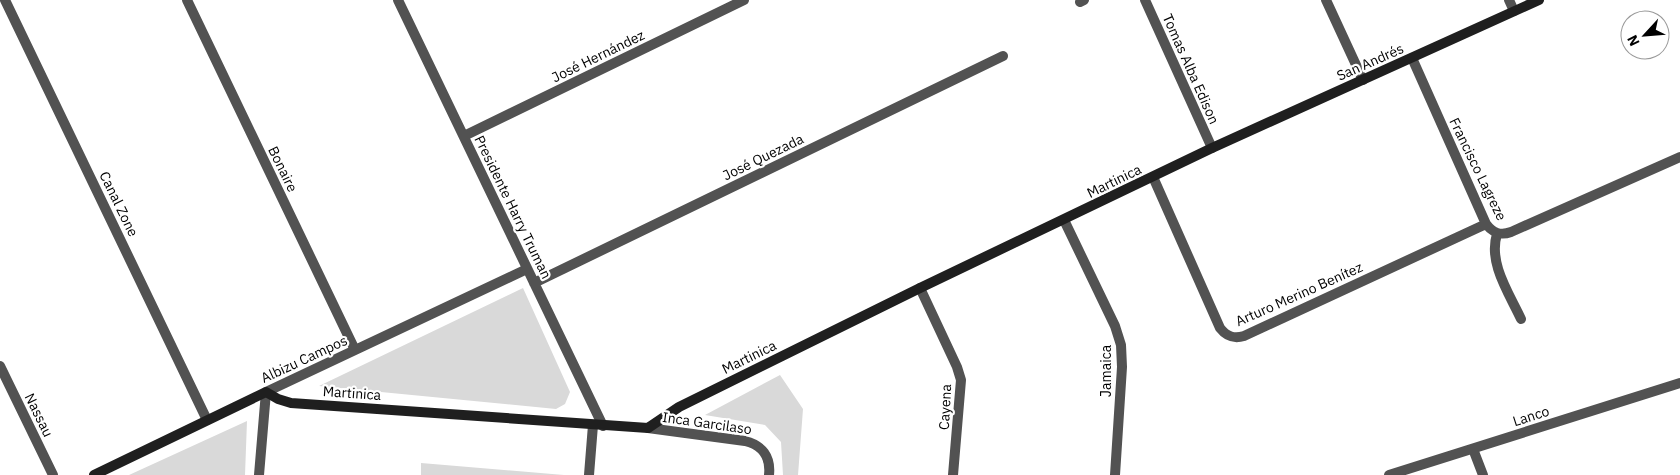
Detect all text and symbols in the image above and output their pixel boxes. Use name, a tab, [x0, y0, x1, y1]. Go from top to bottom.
north arrow	[1620, 10, 1670, 60]
street label: Tomas Alba Edison	[1159, 11, 1223, 127]
street label: José Hernández	[549, 26, 648, 86]
text: N	[1623, 32, 1644, 49]
street label: San Andrés	[1334, 39, 1406, 85]
street label: Francisco Lagreze	[1445, 115, 1511, 224]
street label: José Quezada	[720, 129, 807, 184]
street label: Presidente Harry Truman	[470, 132, 556, 282]
street label: Bonaire	[264, 143, 302, 195]
street label: Martinica	[1084, 160, 1145, 202]
street label: Canal Zone	[96, 168, 143, 240]
street label: Arturo Merino Benítez	[1233, 258, 1366, 330]
street label: Albizu Campos	[258, 331, 350, 387]
street label: Martinica	[719, 336, 780, 378]
street label: Jamaica	[1097, 344, 1115, 397]
street label: Martinica	[322, 382, 382, 404]
street label: Cayena	[935, 383, 955, 431]
street label: Nassau	[21, 390, 57, 440]
street label: Lanco	[1511, 402, 1552, 430]
street label: Inca Garcilaso	[661, 408, 753, 438]

